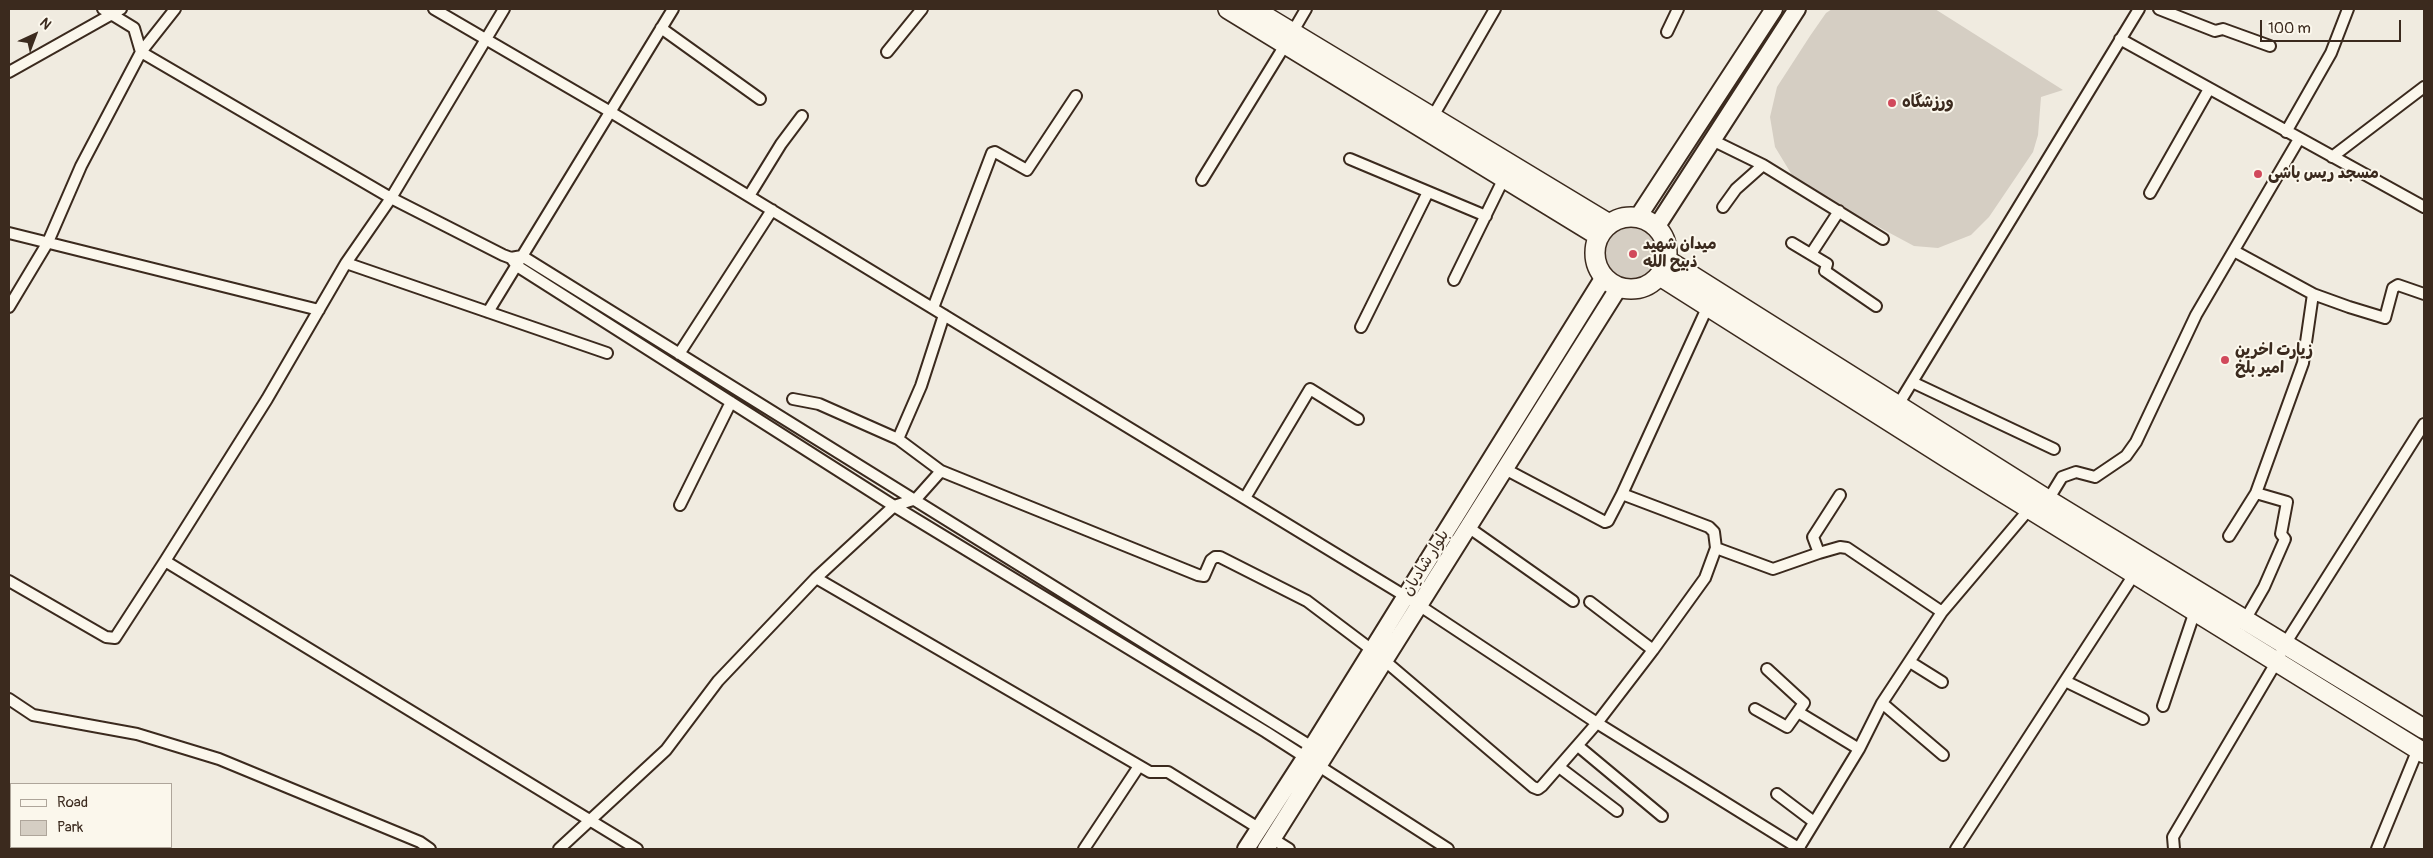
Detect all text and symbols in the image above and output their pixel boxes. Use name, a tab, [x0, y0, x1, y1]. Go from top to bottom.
north arrow	[10, 10, 60, 60]
scale bar	[2263, 10, 2404, 42]
text: N	[36, 14, 55, 33]
text: 100 m	[2268, 19, 2311, 38]
place label: ورزشگاه	[1902, 93, 1954, 113]
marker: ورزشگاه	[1886, 97, 1898, 109]
place label: مسجد ریس باشی	[2268, 164, 2379, 184]
marker: مسجد ریس باشی	[2252, 168, 2264, 180]
place label: میدان شهید ذبیح الله	[1643, 235, 1716, 273]
marker: میدان شهید ذبیح الله	[1627, 248, 1639, 260]
place label: زیارت اخرین امیر بلخ	[2235, 341, 2313, 379]
marker: زیارت اخرین امیر بلخ	[2219, 354, 2231, 366]
street label: بلوار شادیان	[1398, 526, 1454, 600]
legend	[10, 783, 172, 848]
text: Road	[57, 793, 88, 812]
text: Park	[57, 818, 83, 837]

